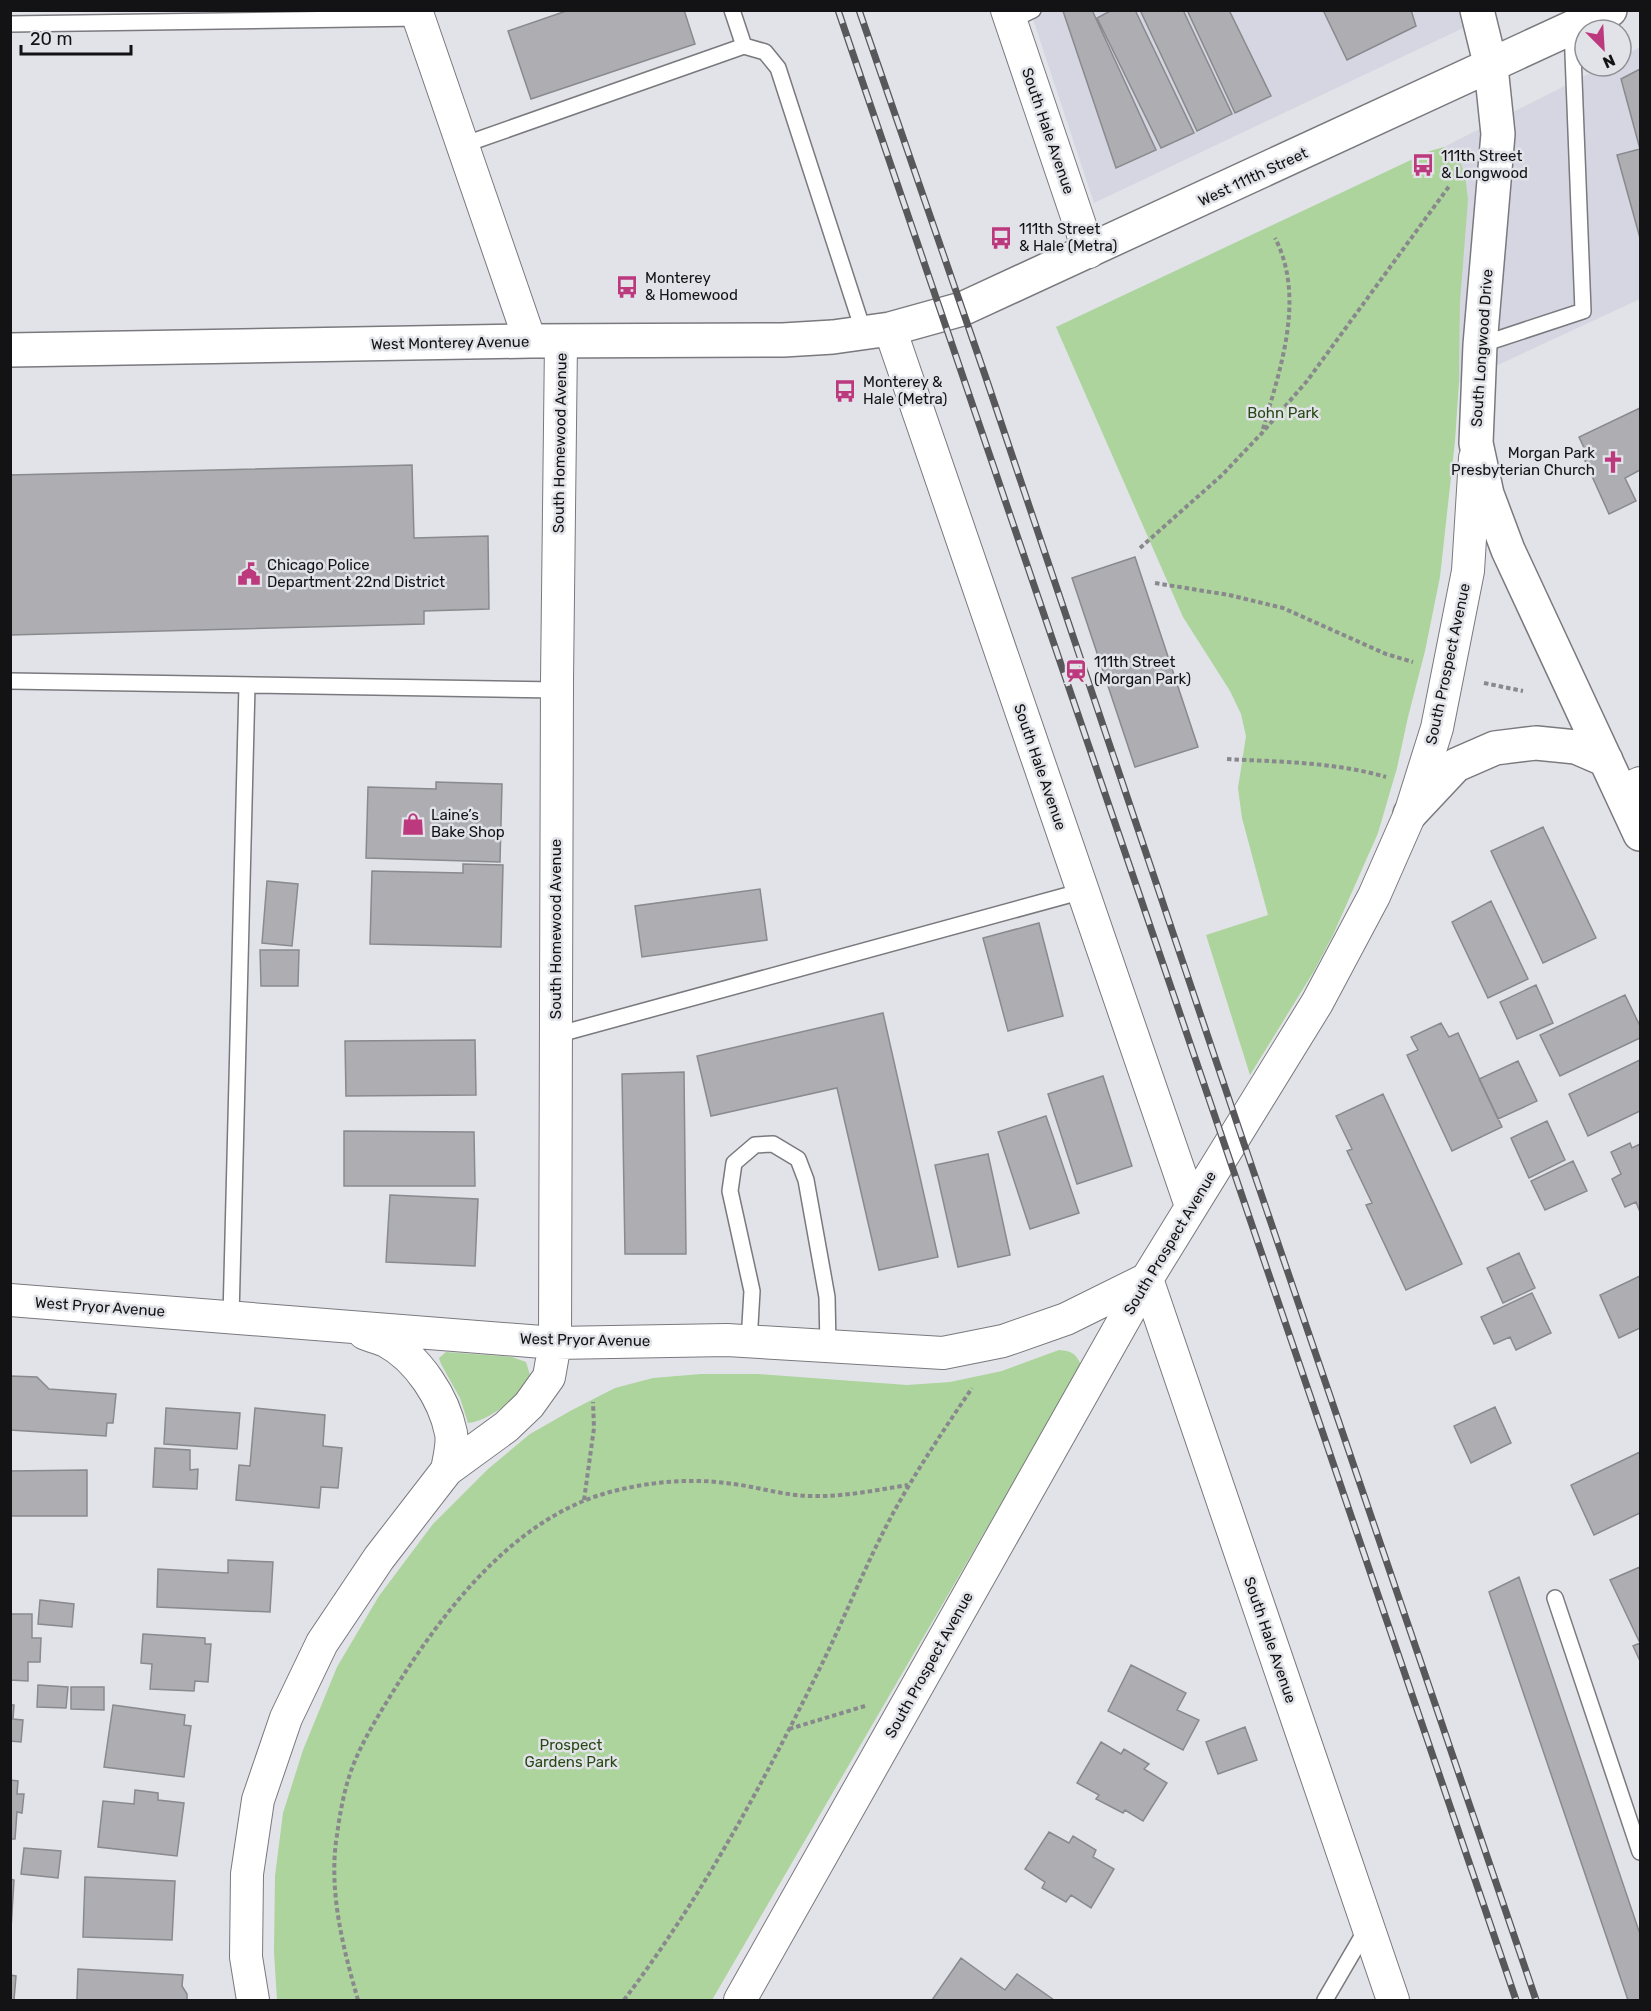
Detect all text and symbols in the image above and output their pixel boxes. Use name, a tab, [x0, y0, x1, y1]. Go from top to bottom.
scale bar	[21, 18, 130, 56]
north arrow	[1573, 18, 1633, 78]
text: 20 m	[30, 28, 72, 50]
text: N	[1600, 50, 1618, 72]
street label: South Hale Avenue	[1018, 65, 1078, 197]
street label: West 111th Street	[1195, 144, 1311, 210]
place label: 111th Street & Longwood	[1441, 147, 1528, 182]
bus stop icon: 111th Street & Longwood	[1410, 152, 1436, 178]
place label: 111th Street & Hale (Metra)	[1019, 220, 1117, 255]
bus stop icon: 111th Street & Hale (Metra)	[988, 225, 1014, 251]
street label: South Longwood Drive	[1467, 268, 1497, 428]
place label: Monterey & Homewood	[645, 269, 738, 304]
bus stop icon: Monterey & Homewood	[614, 274, 640, 300]
street label: West Monterey Avenue	[371, 333, 529, 353]
street label: South Homewood Avenue	[549, 353, 571, 533]
place label: Monterey & Hale (Metra)	[863, 373, 947, 408]
bus stop icon: Monterey & Hale (Metra)	[832, 378, 858, 404]
park label: Bohn Park	[1247, 404, 1319, 422]
place label: Morgan Park Presbyterian Church	[1451, 444, 1595, 479]
church icon: Morgan Park Presbyterian Church	[1600, 449, 1626, 475]
place label: Chicago Police Department 22nd District	[267, 556, 445, 591]
public building icon: Chicago Police Department 22nd District	[236, 561, 262, 587]
street label: South Prospect Avenue	[1422, 582, 1474, 746]
place label: 111th Street (Morgan Park)	[1094, 653, 1191, 688]
station icon: 111th Street (Morgan Park)	[1063, 658, 1089, 684]
street label: South Hale Avenue	[1010, 701, 1070, 833]
place label: Laine’s Bake Shop	[431, 806, 505, 841]
shop icon: Laine’s Bake Shop	[400, 811, 426, 837]
street label: South Homewood Avenue	[547, 839, 565, 1019]
street label: South Prospect Avenue	[1120, 1168, 1220, 1318]
street label: West Pryor Avenue	[34, 1293, 166, 1321]
street label: West Pryor Avenue	[520, 1330, 650, 1350]
street label: South Hale Avenue	[1240, 1574, 1300, 1706]
street label: South Prospect Avenue	[881, 1589, 977, 1741]
park label: Prospect Gardens Park	[525, 1736, 618, 1771]

